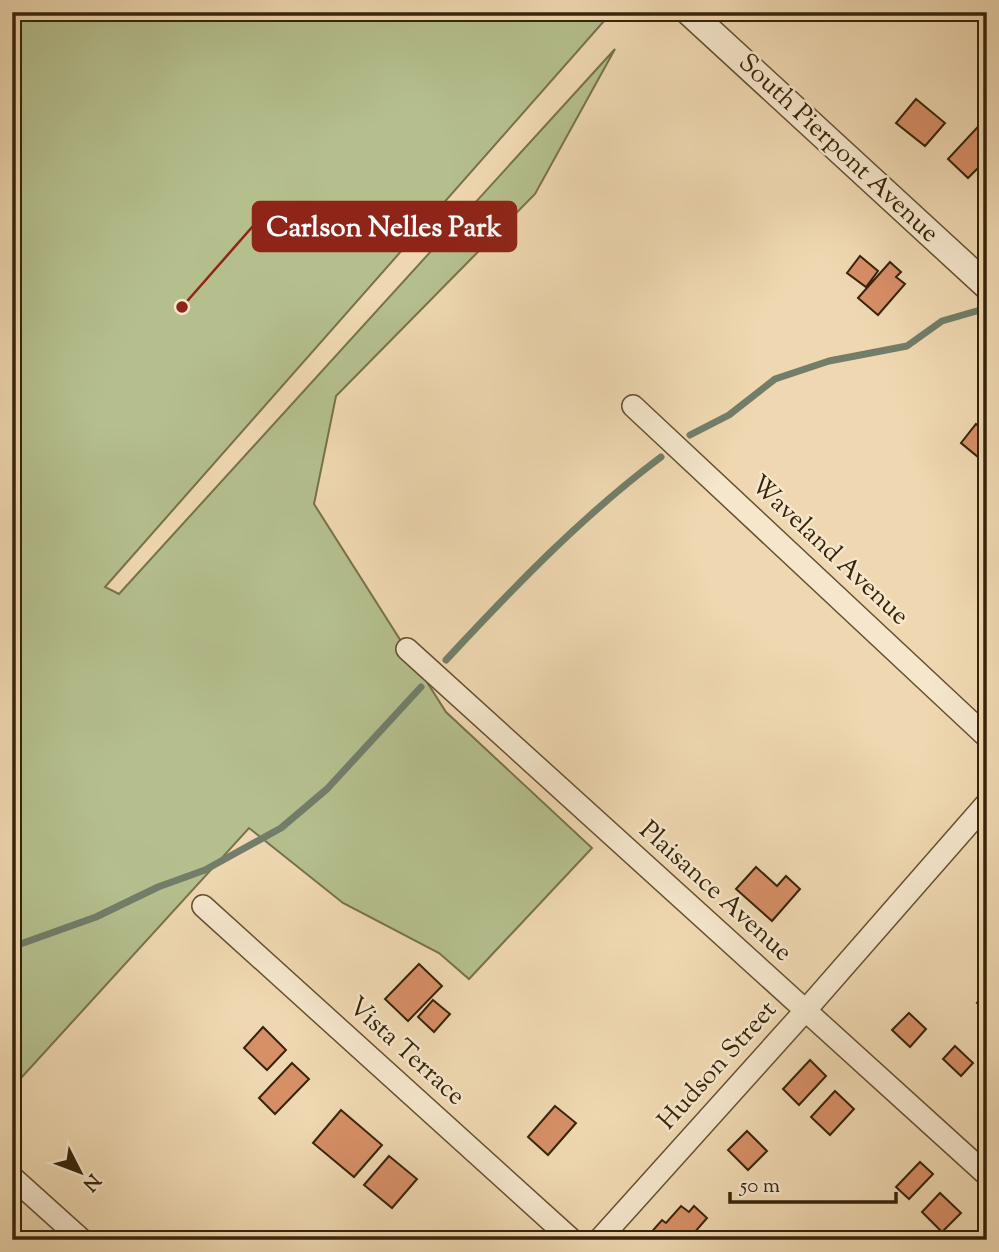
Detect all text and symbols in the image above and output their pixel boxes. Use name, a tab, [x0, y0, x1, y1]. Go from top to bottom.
street label: South Pierpont Avenue	[729, 46, 947, 252]
callout: Carlson Nelles Park	[253, 202, 516, 251]
text: Carlson Nelles Park	[266, 209, 502, 249]
street label: Waveland Avenue	[741, 467, 917, 635]
street label: Plaisance Avenue	[630, 813, 800, 971]
street label: Vista Terrace	[339, 989, 473, 1115]
street label: Hudson Street	[650, 993, 786, 1139]
north arrow	[46, 1136, 116, 1206]
scale bar	[730, 1161, 896, 1205]
text: N	[76, 1167, 106, 1196]
text: 50 m	[739, 1172, 780, 1202]

